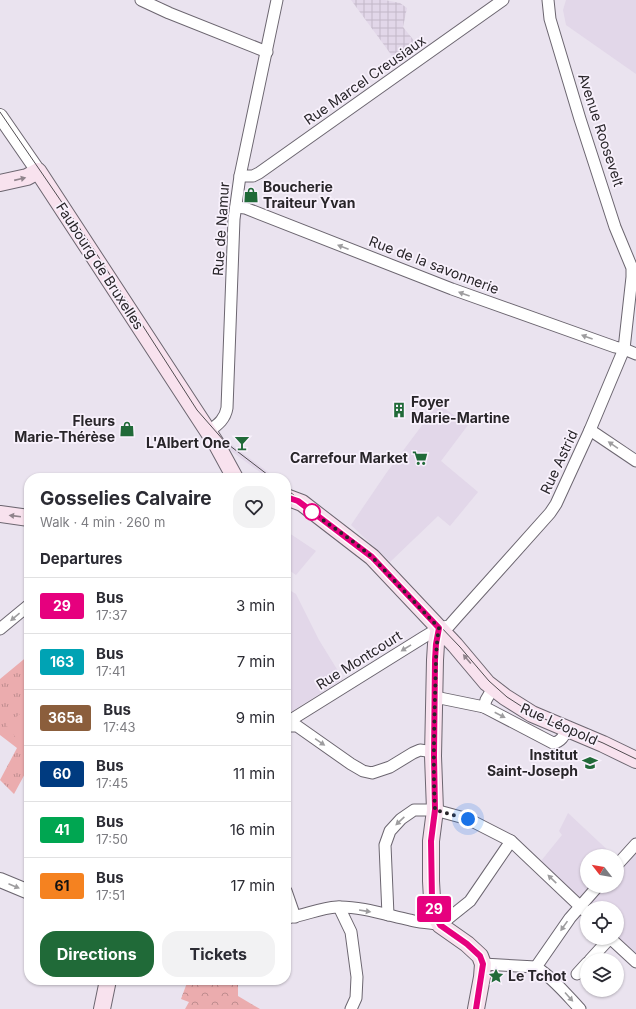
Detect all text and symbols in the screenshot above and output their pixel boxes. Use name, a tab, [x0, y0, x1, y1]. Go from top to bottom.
street label: Rue Marcel Creusiaux	[301, 31, 429, 128]
street label: Avenue Roosevelt	[575, 71, 628, 189]
one-way arrow	[14, 175, 26, 181]
place label: Boucherie Traiteur Yvan	[263, 178, 355, 211]
street label: Rue de Namur	[209, 181, 232, 277]
shop icon: Boucherie Traiteur Yvan	[242, 186, 260, 204]
street label: Faubourg de Bruxelles	[53, 199, 148, 332]
street label: Rue de la savonnerie	[367, 232, 502, 297]
one-way arrow	[337, 243, 349, 249]
one-way arrow	[458, 290, 470, 296]
one-way arrow	[580, 334, 592, 340]
place label: Foyer Marie-Martine	[411, 393, 510, 426]
building icon: Foyer Marie-Martine	[390, 401, 408, 419]
place label: Fleurs Marie-Thérèse	[14, 412, 115, 445]
shop icon: Fleurs Marie-Thérèse	[118, 420, 136, 438]
street label: Rue Astrid	[536, 427, 581, 496]
place label: L'Albert One	[146, 434, 230, 451]
bar icon: L'Albert One	[233, 434, 251, 452]
one-way arrow	[607, 442, 619, 449]
place label: Carrefour Market	[290, 449, 408, 466]
supermarket icon: Carrefour Market	[411, 449, 429, 467]
button: heart	[233, 486, 275, 528]
text: Gosselies Calvaire	[40, 487, 212, 510]
unlabelled marker	[303, 503, 321, 521]
one-way arrow	[8, 513, 21, 519]
text: Walk · 4 min · 260 m	[40, 514, 165, 530]
text: Departures	[40, 549, 122, 568]
text: Bus	[96, 588, 124, 607]
text: 3 min	[236, 596, 275, 615]
text: 29	[53, 597, 71, 614]
text: 17:37	[96, 607, 127, 623]
one-way arrow	[9, 612, 20, 621]
street label: Rue Montcourt	[313, 626, 405, 693]
text: Bus	[96, 644, 124, 663]
one-way arrow	[401, 644, 411, 652]
text: 7 min	[237, 652, 275, 671]
text: 163	[50, 653, 74, 670]
one-way arrow	[463, 654, 472, 664]
text: 17:41	[96, 663, 125, 679]
street label: Rue Léopold	[518, 699, 600, 748]
text: Bus	[103, 700, 131, 719]
text: 9 min	[236, 708, 275, 727]
text: 365a	[48, 709, 83, 726]
one-way arrow	[494, 712, 505, 719]
text: 17:43	[103, 719, 136, 735]
one-way arrow	[315, 738, 325, 746]
place label: Institut Saint-Joseph	[487, 746, 578, 779]
school or university icon: Institut Saint-Joseph	[581, 754, 599, 772]
text: Bus	[96, 756, 124, 775]
text: 11 min	[233, 764, 275, 783]
text: 60	[53, 765, 71, 782]
text: 17:45	[96, 775, 128, 791]
your location	[458, 809, 478, 829]
text: Bus	[96, 812, 124, 831]
one-way arrow	[395, 816, 405, 825]
text: 16 min	[230, 820, 275, 839]
text: 41	[55, 821, 69, 838]
text: 17:50	[96, 831, 128, 847]
north arrow	[580, 849, 624, 893]
map controls	[580, 849, 624, 997]
text: Bus	[96, 868, 124, 887]
one-way arrow	[548, 875, 557, 884]
text: 17 min	[231, 876, 275, 895]
text: 61	[54, 877, 70, 894]
one-way arrow	[9, 884, 21, 890]
text: 17:51	[96, 887, 125, 903]
line badge: 29	[416, 896, 452, 922]
text: 29	[425, 900, 443, 917]
button: locate	[580, 901, 624, 945]
one-way arrow	[359, 908, 371, 914]
one-way arrow	[560, 921, 568, 932]
button: Directions	[40, 931, 154, 977]
button: Tickets	[162, 931, 275, 977]
button: layers	[580, 953, 624, 997]
place icon: Le Tchot	[487, 967, 505, 985]
place label: Le Tchot	[508, 967, 567, 984]
one-way arrow	[564, 992, 573, 1002]

